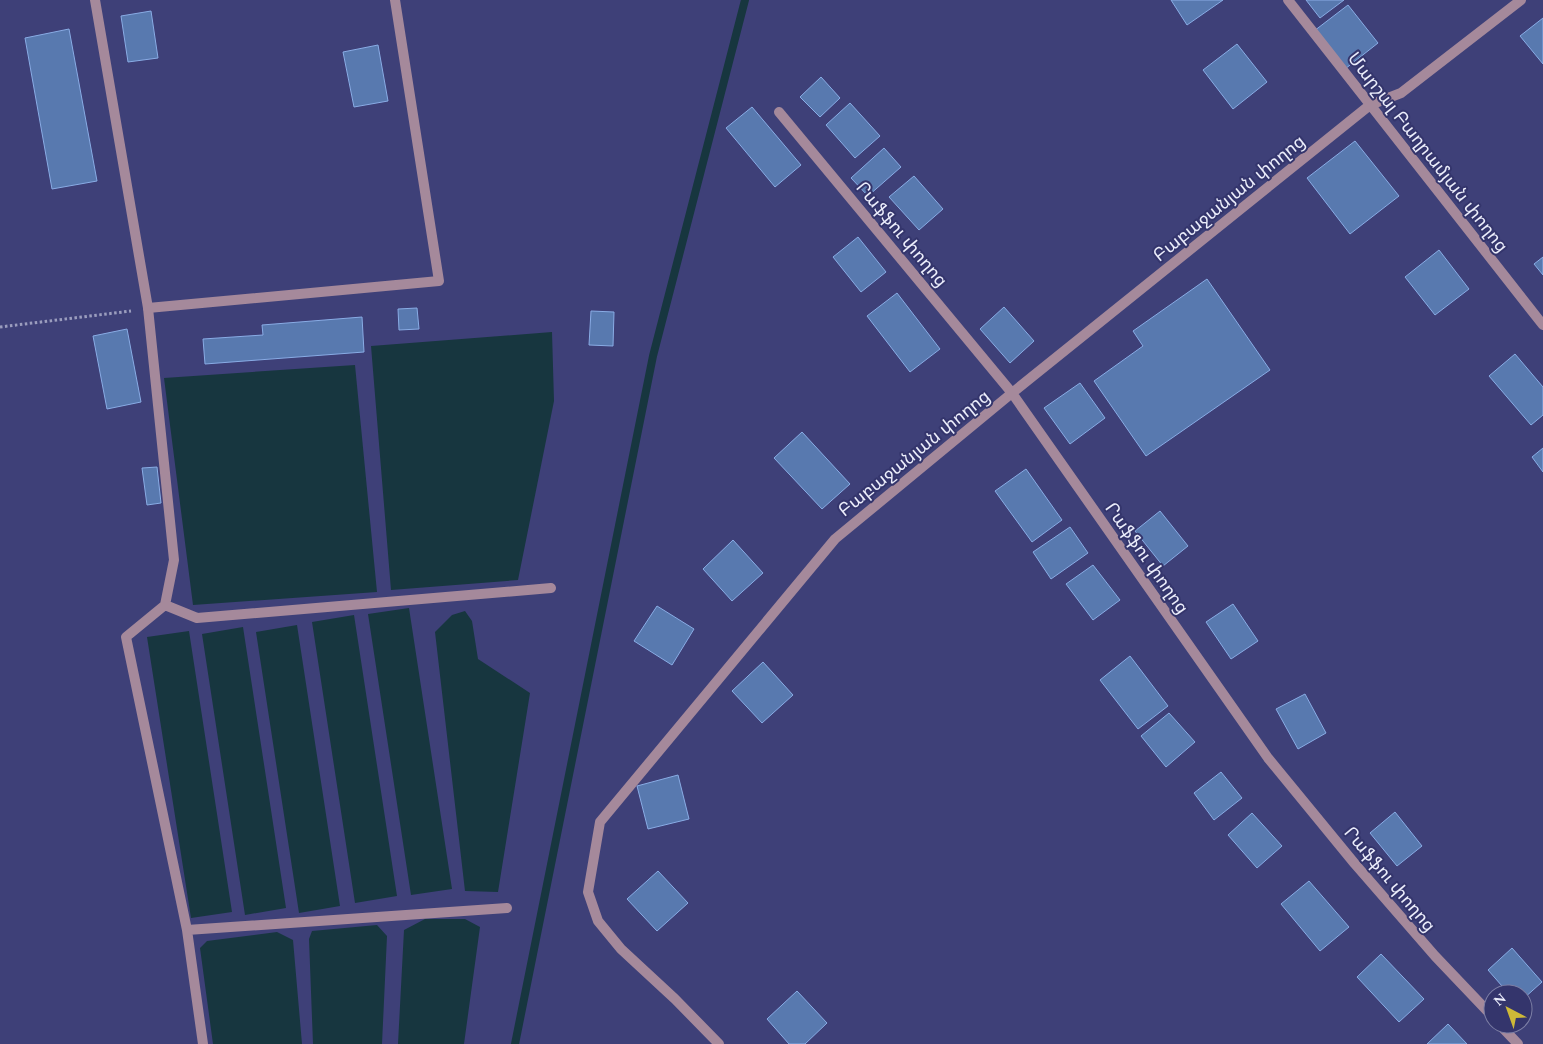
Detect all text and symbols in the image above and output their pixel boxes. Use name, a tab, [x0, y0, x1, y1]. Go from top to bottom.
street label: Մարշալ Բաղրամյան փողոց	[1341, 46, 1515, 258]
street label: Բաբաջանյան փողոց	[1147, 128, 1311, 268]
street label: Րաֆֆու փողոց	[849, 175, 954, 293]
street label: Բաբաջանյան փողոց	[832, 383, 996, 523]
street label: Րաֆֆու փողոց	[1098, 497, 1195, 620]
street label: Րաֆֆու փողոց	[1337, 820, 1442, 938]
north arrow	[1483, 984, 1533, 1034]
text: N	[1489, 988, 1511, 1011]

